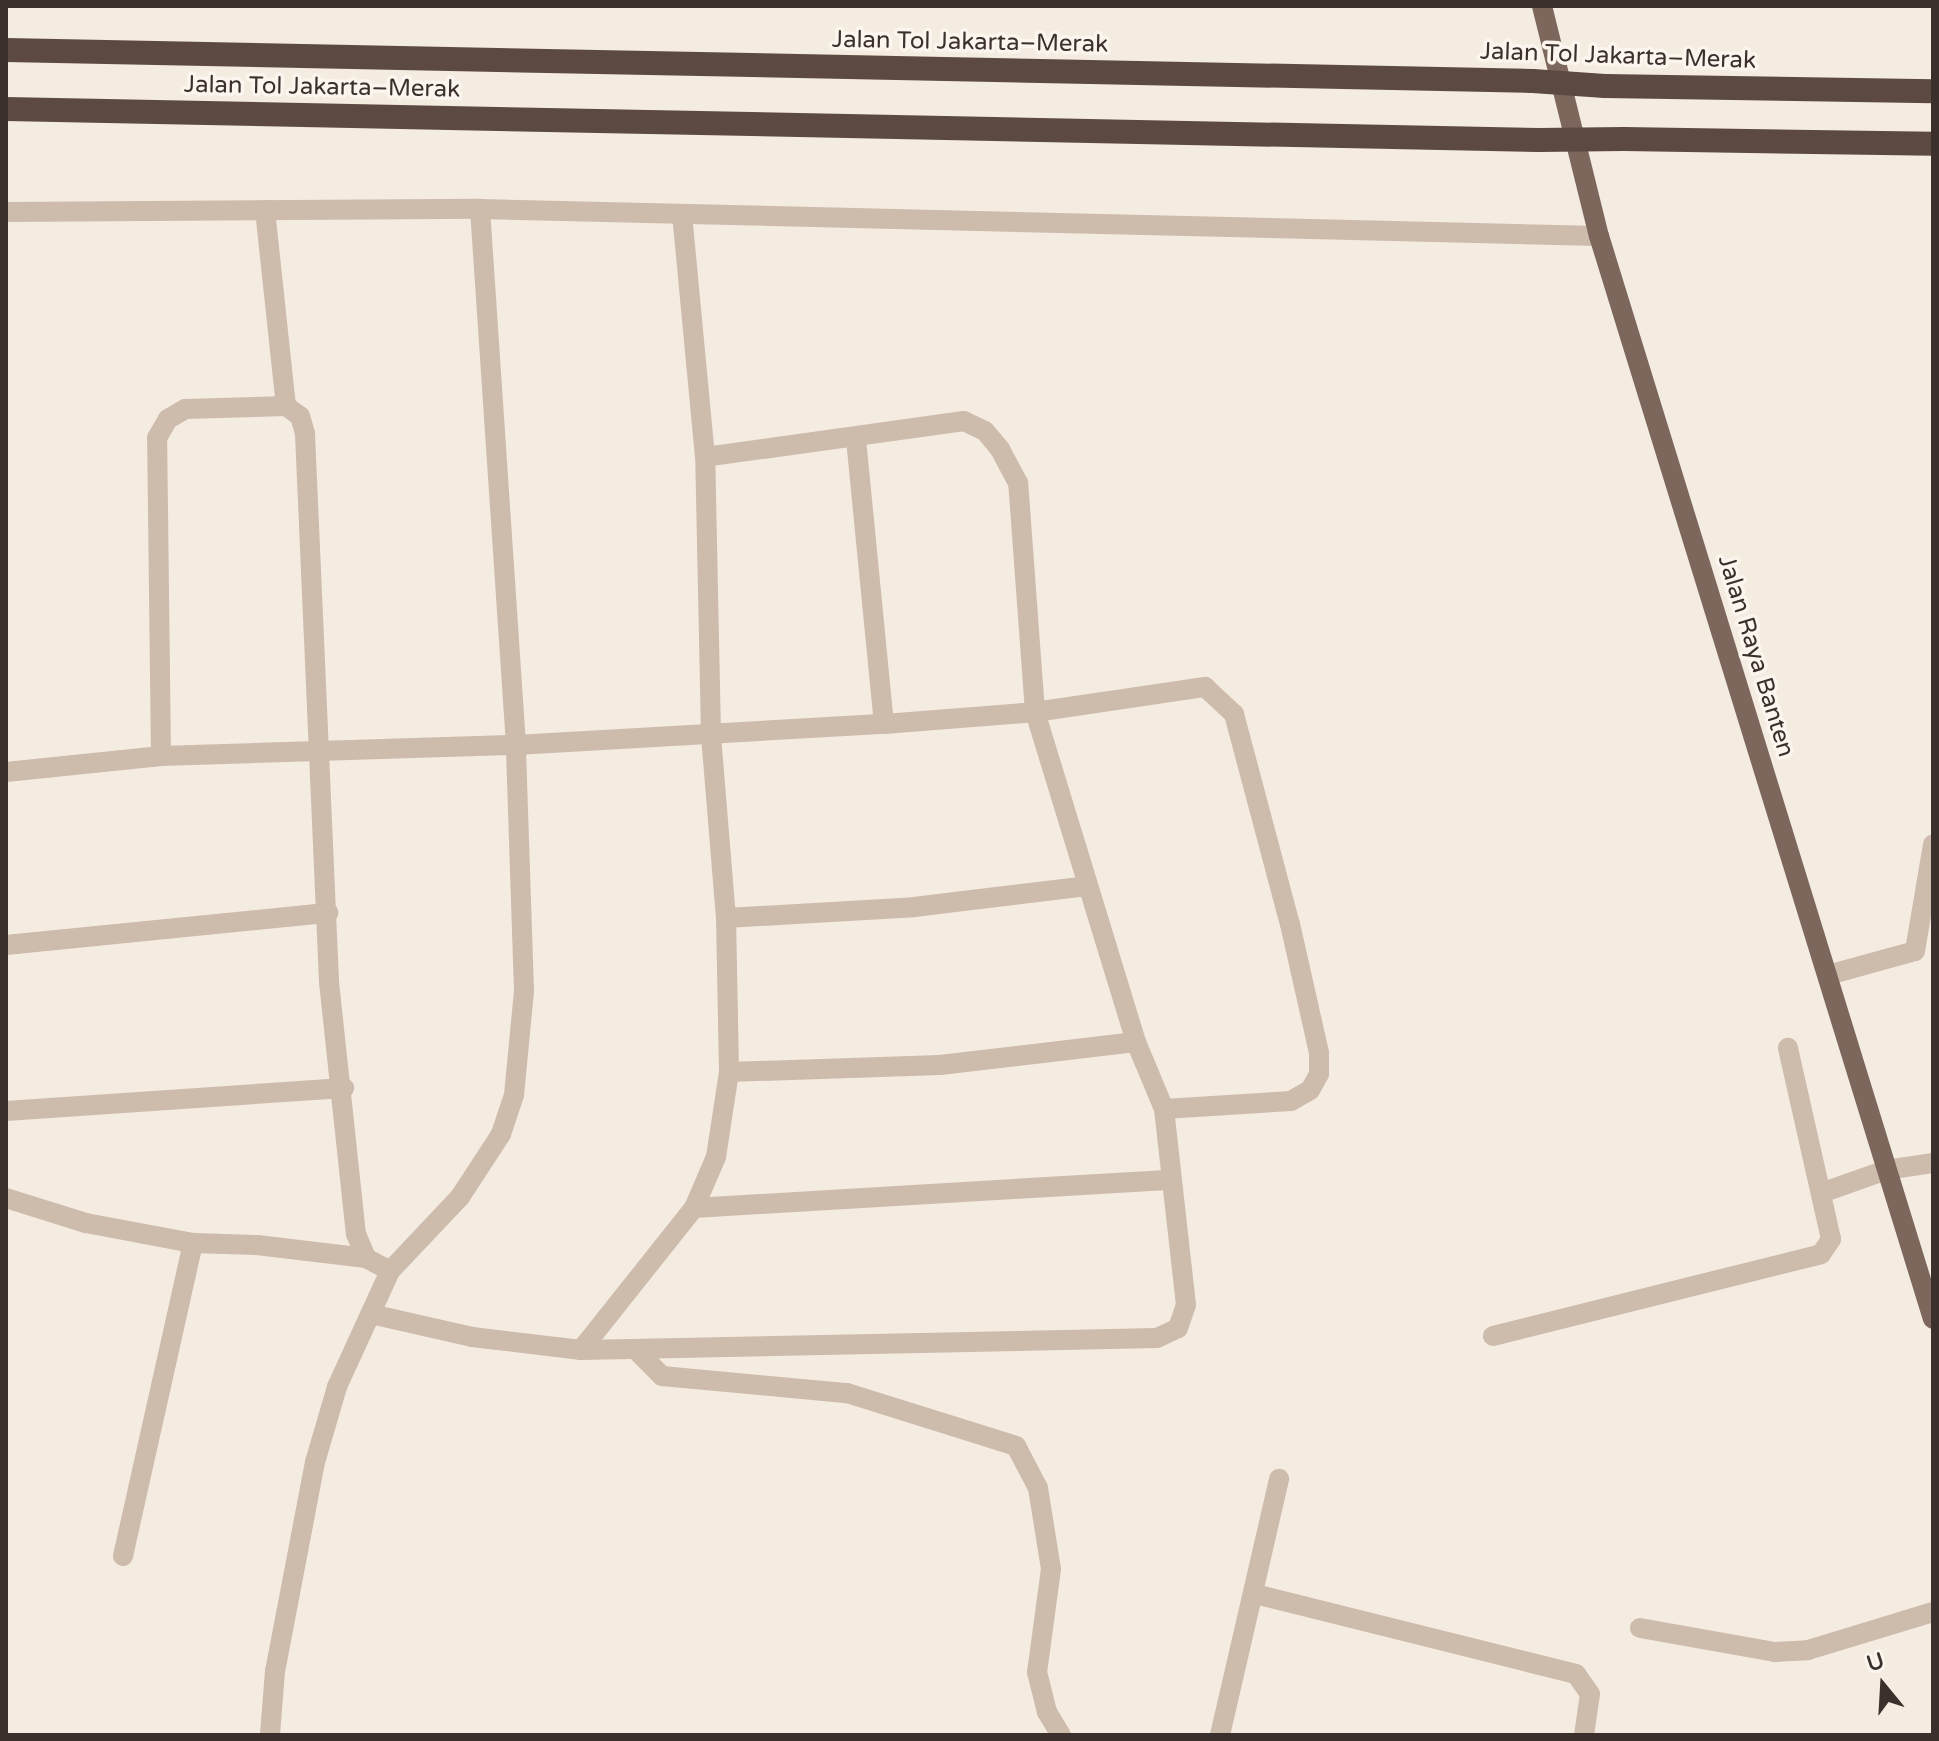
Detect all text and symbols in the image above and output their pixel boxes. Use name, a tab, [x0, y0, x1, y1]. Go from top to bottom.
street label: Jalan Tol Jakarta–Merak	[832, 25, 1108, 59]
street label: Jalan Tol Jakarta–Merak	[1479, 37, 1757, 75]
street label: Jalan Tol Jakarta–Merak	[184, 70, 460, 104]
street label: Jalan Raya Banten	[1712, 552, 1800, 760]
north arrow	[1843, 1645, 1923, 1725]
text: U	[1864, 1647, 1888, 1677]

